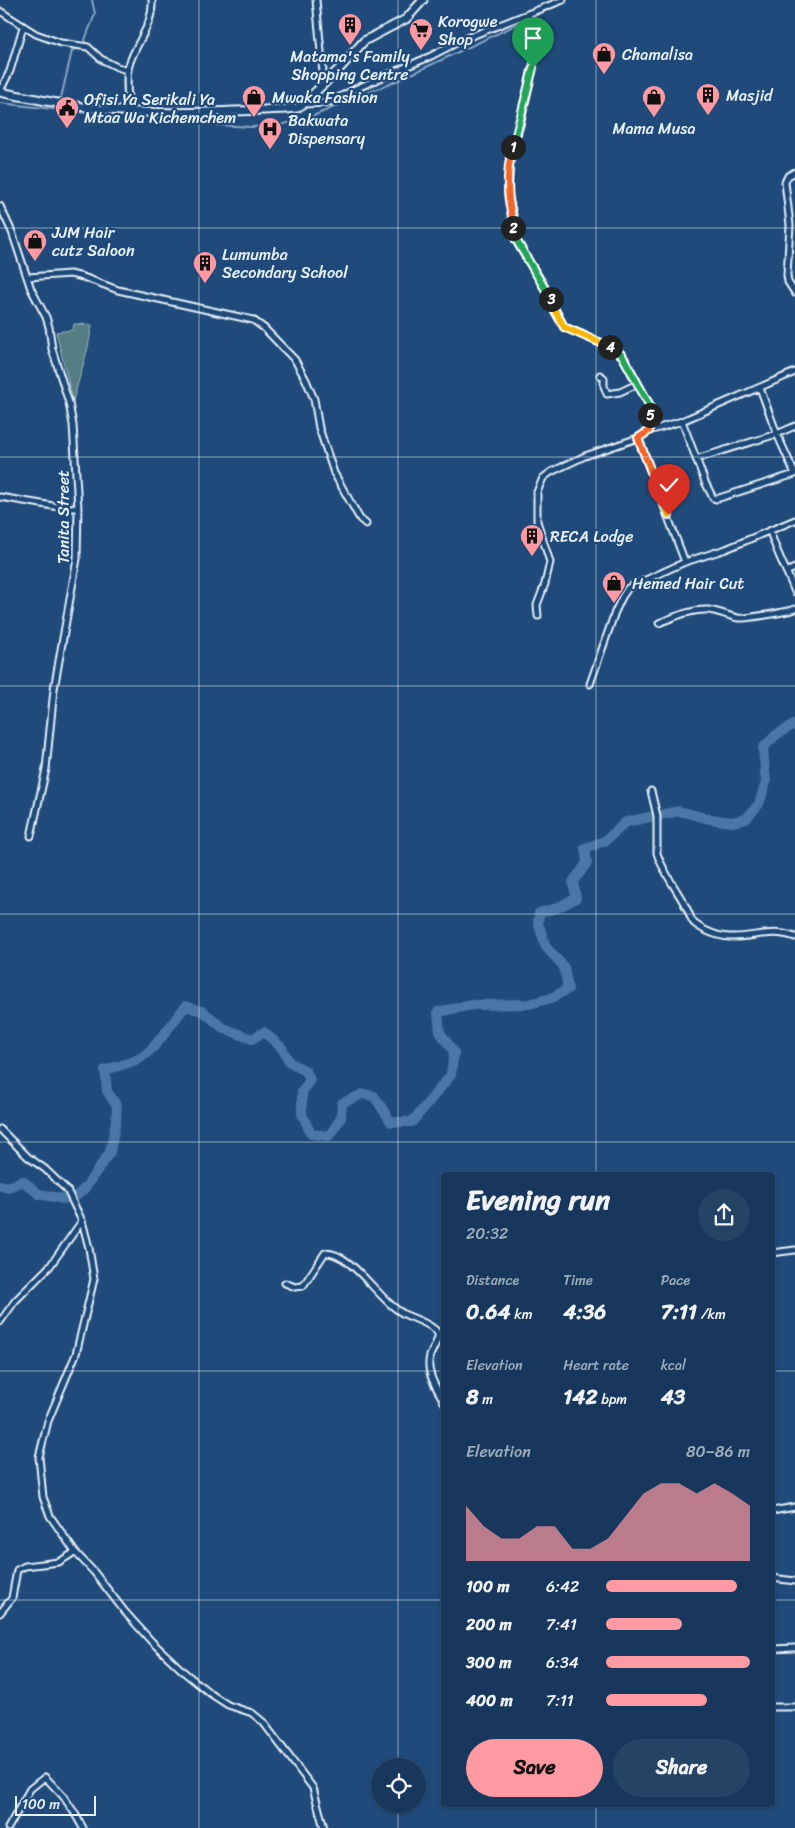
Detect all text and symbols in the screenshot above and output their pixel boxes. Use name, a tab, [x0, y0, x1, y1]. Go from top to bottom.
place label: Korogwe Shop	[438, 7, 498, 54]
building icon: Matama's Family Shopping Centre	[337, 12, 363, 46]
supermarket icon: Korogwe Shop	[408, 17, 434, 51]
pin	[512, 17, 554, 68]
icon: arrive	[519, 24, 547, 52]
place label: Chamalisa	[622, 40, 693, 69]
shop icon: Chamalisa	[591, 41, 617, 75]
place label: Matama's Family Shopping Centre	[290, 42, 410, 89]
place label: Masjid	[726, 81, 774, 110]
building icon: Masjid	[695, 82, 721, 116]
place label: Mwaka Fashion	[272, 83, 378, 112]
shop icon: Mwaka Fashion	[241, 84, 267, 118]
shop icon: Mama Musa	[641, 84, 667, 118]
place label: Ofisi Ya Serikali Ya Mtaa Wa Kichemchem	[84, 85, 236, 132]
public building icon: Ofisi Ya Serikali Ya Mtaa Wa Kichemchem	[54, 95, 80, 129]
place label: Bakwata Dispensary	[288, 106, 366, 153]
place label: Mama Musa	[612, 114, 696, 143]
hospital icon: Bakwata Dispensary	[257, 116, 283, 150]
pin: 1	[500, 134, 526, 160]
text: 1	[510, 135, 517, 160]
pin: 2	[500, 216, 526, 240]
text: 2	[509, 216, 518, 241]
place label: JJM Hair cutz Saloon	[51, 218, 135, 265]
shop icon: JJM Hair cutz Saloon	[22, 228, 48, 262]
place label: Lumumba Secondary School	[222, 240, 348, 287]
building icon: Lumumba Secondary School	[192, 250, 218, 284]
pin: 3	[538, 286, 564, 312]
text: 3	[548, 287, 555, 312]
pin: 4	[598, 334, 622, 360]
text: 4	[606, 335, 615, 360]
pin: 5	[638, 402, 662, 428]
text: 5	[646, 403, 655, 428]
pin	[648, 464, 690, 515]
street label: Tanita Street	[49, 470, 78, 564]
icon: check	[655, 471, 683, 499]
place label: RECA Lodge	[550, 522, 633, 551]
building icon: RECA Lodge	[519, 523, 545, 557]
place label: Hemed Hair Cut	[632, 569, 744, 598]
shop icon: Hemed Hair Cut	[601, 570, 627, 604]
text: Evening run	[466, 1175, 610, 1224]
button: share	[698, 1189, 750, 1241]
text: 20:32	[466, 1219, 508, 1248]
text: Distance	[466, 1268, 519, 1293]
text: Time	[563, 1268, 593, 1293]
text: Pace	[661, 1268, 690, 1293]
text: 0.64	[466, 1293, 511, 1331]
text: 4:36	[563, 1293, 606, 1331]
text: 7:11	[661, 1293, 697, 1331]
text: km	[511, 1302, 533, 1327]
text: /km	[697, 1302, 726, 1327]
text: Elevation	[466, 1353, 523, 1378]
text: Heart rate	[563, 1353, 629, 1378]
text: kcal	[661, 1353, 686, 1378]
text: 8	[466, 1378, 479, 1416]
text: 142	[563, 1378, 598, 1416]
text: 43	[661, 1378, 685, 1416]
text: m	[479, 1387, 493, 1412]
text: bpm	[598, 1387, 627, 1412]
text: Elevation	[466, 1437, 531, 1466]
text: 80–86 m	[686, 1437, 750, 1466]
text: 100 m	[466, 1572, 510, 1601]
text: 6:42	[546, 1572, 579, 1601]
text: 200 m	[466, 1610, 512, 1639]
text: 7:41	[546, 1610, 577, 1639]
text: 300 m	[466, 1648, 511, 1677]
text: 6:34	[546, 1648, 579, 1677]
text: 400 m	[466, 1686, 513, 1715]
text: 7:11	[546, 1686, 574, 1715]
button: Save	[466, 1739, 603, 1797]
button: Share	[613, 1739, 750, 1797]
map controls	[371, 1758, 426, 1813]
button: locate	[371, 1758, 426, 1813]
text: 100 m	[22, 1792, 60, 1817]
scale bar	[15, 1793, 96, 1816]

